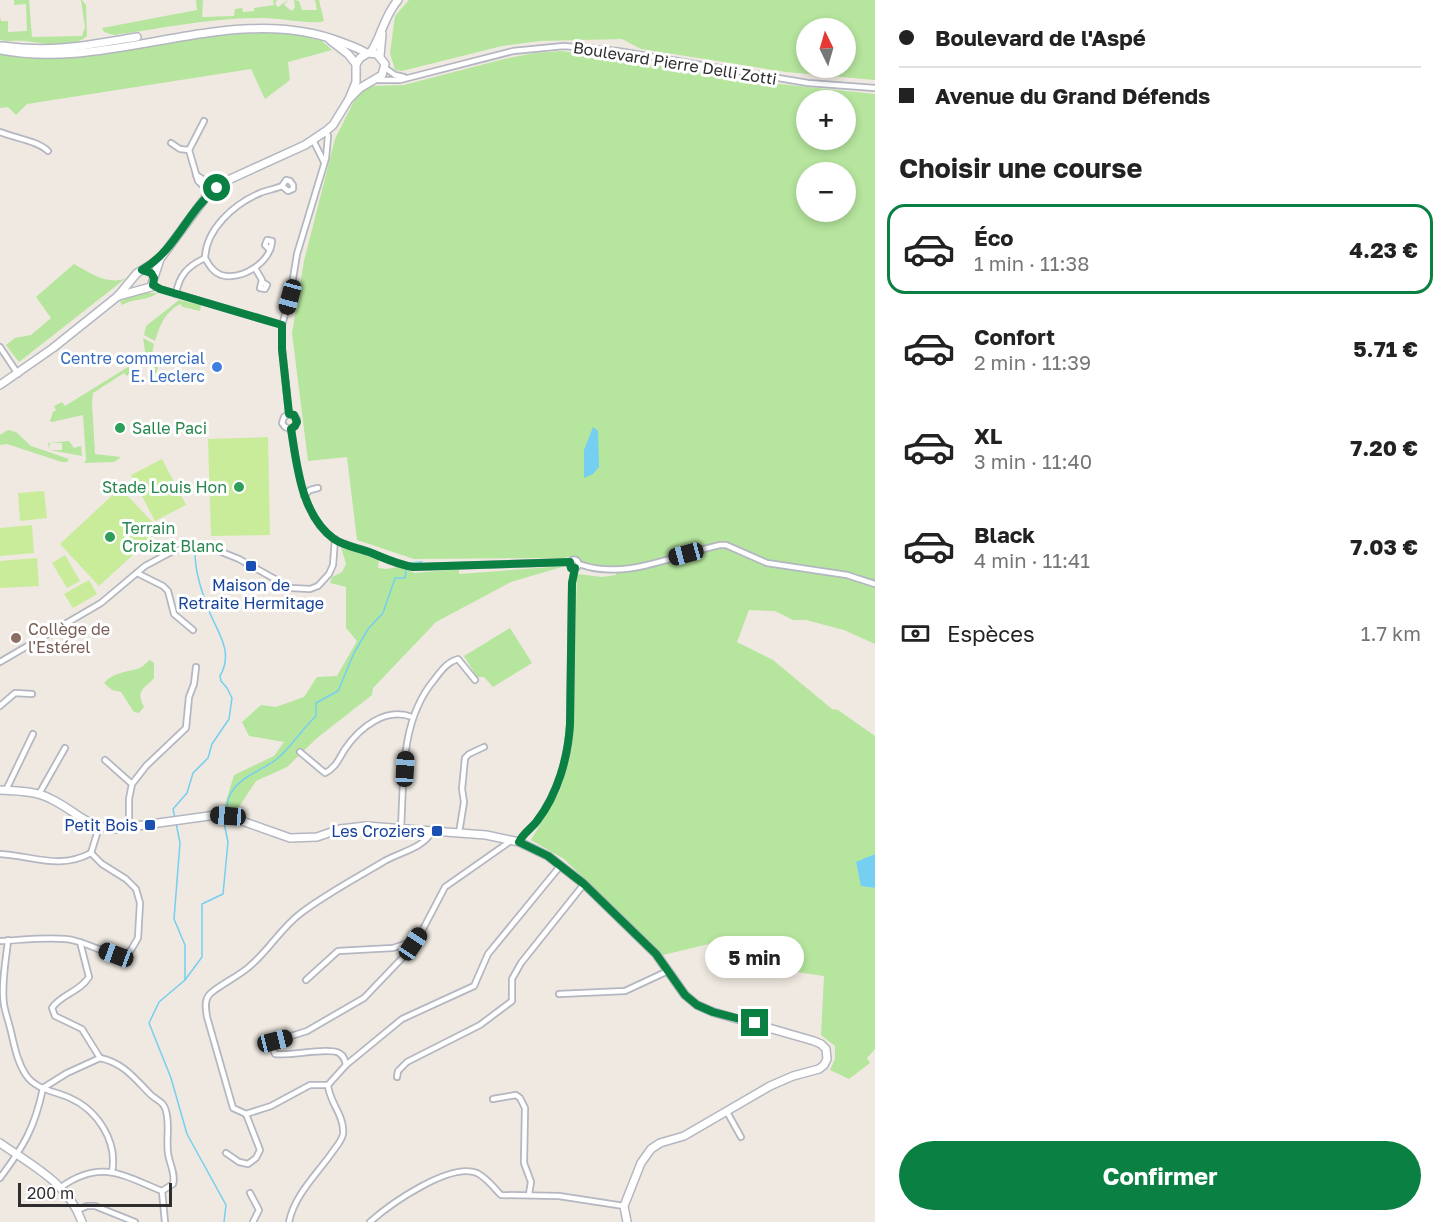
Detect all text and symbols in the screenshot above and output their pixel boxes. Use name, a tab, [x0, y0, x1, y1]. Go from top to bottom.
north arrow	[796, 18, 856, 78]
map controls	[796, 18, 856, 222]
text: Boulevard de l'Aspé	[935, 24, 1146, 51]
street label: Boulevard Pierre Delli Zotti	[572, 37, 778, 89]
text: Avenue du Grand Défends	[935, 82, 1210, 109]
button: +	[796, 90, 856, 150]
text: Choisir une course	[899, 152, 1142, 184]
button: −	[796, 162, 856, 222]
route start	[203, 174, 230, 201]
icon: car	[902, 222, 956, 276]
text: Éco	[974, 224, 1013, 251]
text: 4.23 €	[1349, 236, 1418, 263]
text: 1 min · 11:38	[974, 251, 1089, 275]
car	[277, 277, 303, 317]
icon: car	[902, 321, 956, 375]
text: Confort	[974, 323, 1055, 350]
text: 5.71 €	[1353, 335, 1418, 362]
place label: Centre commercial E. Leclerc	[60, 348, 205, 386]
text: 2 min · 11:39	[974, 350, 1091, 374]
marker: Centre commercial E. Leclerc	[210, 360, 224, 374]
place label: Salle Paci	[132, 418, 207, 438]
icon: car	[902, 420, 956, 474]
marker: Salle Paci	[113, 421, 127, 435]
text: XL	[974, 422, 1002, 449]
text: 7.20 €	[1350, 434, 1418, 461]
text: 3 min · 11:40	[974, 449, 1092, 473]
place label: Stade Louis Hon	[102, 477, 227, 497]
marker: Stade Louis Hon	[232, 480, 246, 494]
place label: Terrain Croizat Blanc	[122, 518, 224, 556]
icon: car	[902, 519, 956, 573]
text: Black	[974, 521, 1035, 548]
marker: Terrain Croizat Blanc	[103, 530, 117, 544]
text: 7.03 €	[1350, 533, 1418, 560]
car	[666, 541, 706, 567]
text: 4 min · 11:41	[974, 548, 1090, 572]
marker: Maison de Retraite Hermitage	[244, 559, 258, 573]
place label: Maison de Retraite Hermitage	[178, 575, 324, 613]
icon: cash	[899, 617, 932, 650]
place label: Collège de l'Estérel	[28, 619, 110, 657]
text: Espèces	[947, 620, 1035, 647]
text: 1.7 km	[1361, 621, 1421, 645]
marker: Collège de l'Estérel	[9, 631, 23, 645]
car	[395, 751, 415, 787]
car	[209, 806, 247, 826]
place label: Petit Bois	[64, 815, 138, 835]
marker: Petit Bois	[143, 818, 157, 832]
place label: Les Croziers	[331, 821, 425, 841]
marker: Les Croziers	[430, 824, 444, 838]
car	[395, 924, 431, 964]
callout: 5 min	[706, 936, 804, 978]
car	[96, 940, 136, 970]
text: 5 min	[728, 945, 781, 969]
route end	[741, 1009, 768, 1036]
car	[255, 1028, 295, 1054]
button: Confirmer	[899, 1141, 1421, 1210]
scale bar	[18, 1180, 172, 1208]
text: 200 m	[27, 1183, 74, 1203]

